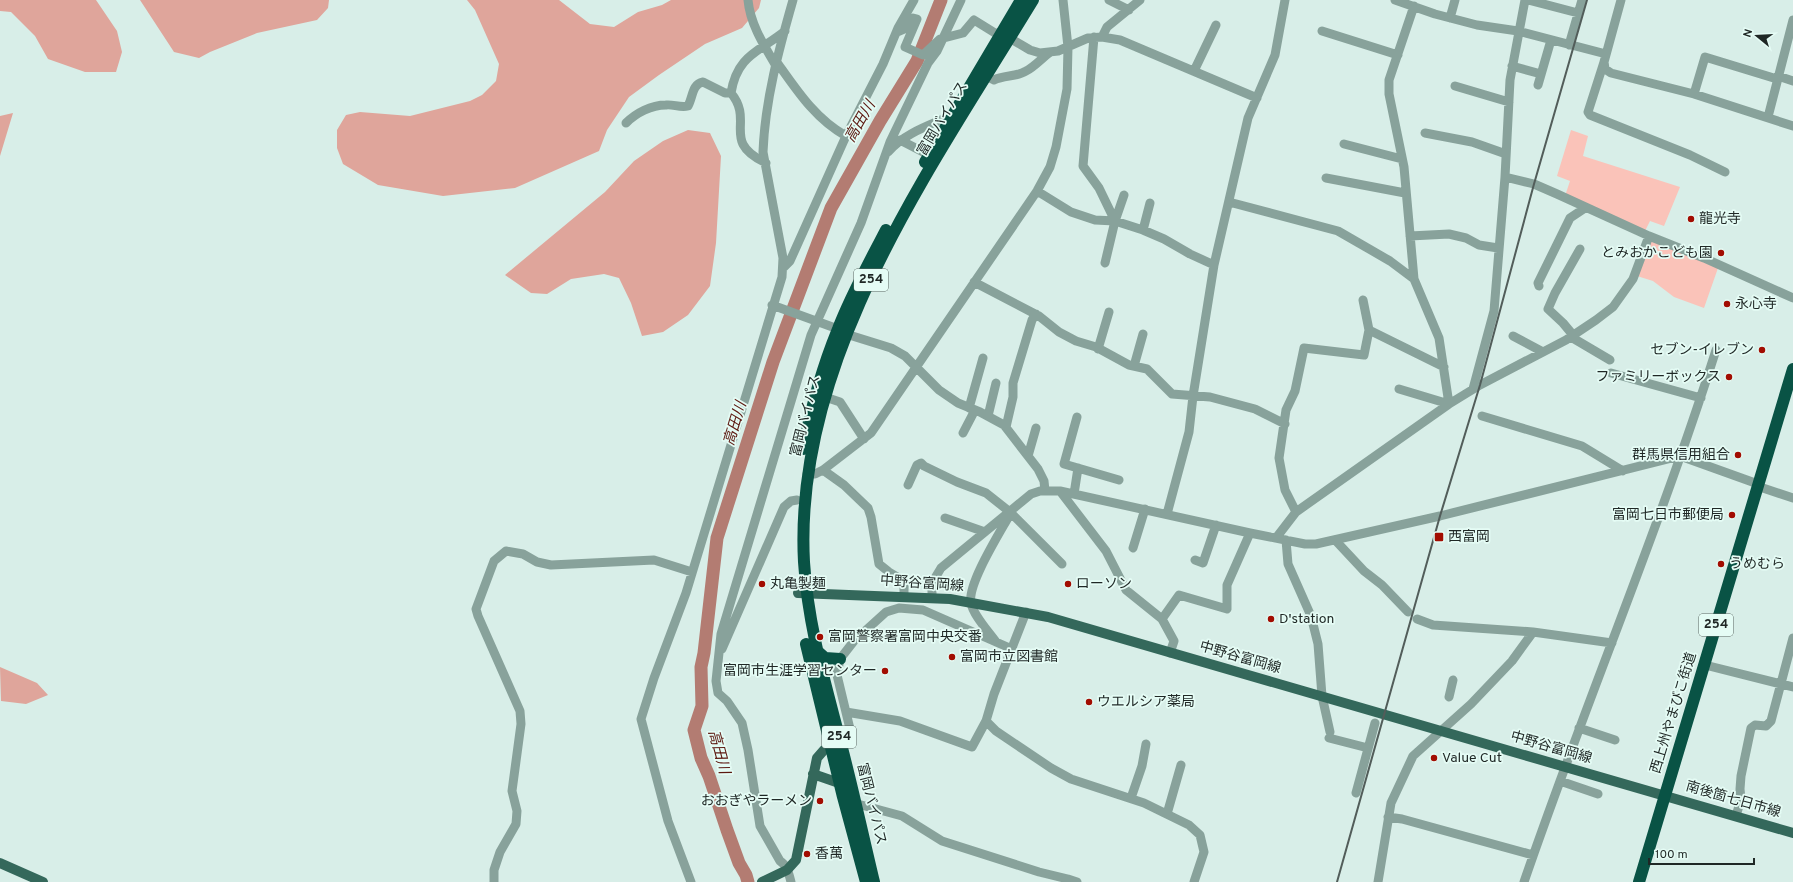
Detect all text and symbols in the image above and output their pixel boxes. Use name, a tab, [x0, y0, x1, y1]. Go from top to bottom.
north arrow	[1737, 16, 1777, 56]
text: N	[1741, 27, 1756, 39]
street label: 富岡バイパス	[914, 79, 972, 159]
water label: 高田川	[842, 96, 881, 146]
place label: 龍光寺	[1699, 211, 1741, 228]
marker: 龍光寺	[1686, 214, 1696, 224]
place label: とみおかこども園	[1601, 245, 1713, 262]
marker: とみおかこども園	[1716, 248, 1726, 258]
road number: 254	[854, 269, 888, 291]
place label: 永心寺	[1735, 296, 1777, 313]
marker: 永心寺	[1722, 299, 1732, 309]
place label: セブン-イレブン	[1650, 341, 1754, 359]
marker: セブン-イレブン	[1757, 345, 1767, 355]
place label: ファミリーボックス	[1595, 369, 1721, 386]
marker: ファミリーボックス	[1724, 372, 1734, 382]
street label: 富岡バイパス	[788, 373, 824, 459]
water label: 高田川	[720, 398, 752, 448]
place label: 群馬県信用組合	[1632, 447, 1730, 464]
marker: 群馬県信用組合	[1733, 450, 1743, 460]
place label: 富岡七日市郵便局	[1612, 507, 1724, 524]
marker: 富岡七日市郵便局	[1727, 510, 1737, 520]
place label: 西富岡	[1448, 529, 1490, 546]
marker: 西富岡	[1433, 531, 1445, 543]
place label: うめむら	[1729, 556, 1785, 573]
marker: うめむら	[1716, 559, 1726, 569]
street label: 中野谷富岡線	[880, 573, 964, 595]
place label: 丸亀製麺	[770, 576, 826, 593]
place label: ローソン	[1076, 576, 1132, 593]
marker: 丸亀製麺	[757, 579, 767, 589]
marker: ローソン	[1063, 579, 1073, 589]
place label: D'station	[1279, 611, 1334, 628]
marker: D'station	[1266, 614, 1276, 624]
road number: 254	[1699, 614, 1733, 636]
place label: 富岡警察署富岡中央交番	[828, 629, 982, 646]
marker: 富岡警察署富岡中央交番	[815, 632, 825, 642]
street label: 中野谷富岡線	[1197, 638, 1283, 678]
place label: 富岡市立図書館	[960, 649, 1058, 666]
street label: 西上州やまびこ街道	[1646, 650, 1701, 776]
marker: 富岡市立図書館	[947, 652, 957, 662]
place label: 富岡市生涯学習センター	[723, 663, 877, 680]
marker: 富岡市生涯学習センター	[880, 666, 890, 676]
place label: ウエルシア薬局	[1097, 694, 1195, 711]
marker: ウエルシア薬局	[1084, 697, 1094, 707]
road number: 254	[822, 726, 856, 748]
water label: 高田川	[703, 728, 734, 778]
street label: 中野谷富岡線	[1508, 728, 1594, 768]
place label: Value Cut	[1442, 750, 1502, 767]
marker: Value Cut	[1429, 753, 1439, 763]
street label: 富岡バイパス	[853, 761, 889, 847]
street label: 南後箇七日市線	[1684, 777, 1783, 822]
place label: おおぎやラーメン	[701, 793, 812, 810]
marker: おおぎやラーメン	[815, 796, 825, 806]
scale bar	[1649, 840, 1754, 866]
place label: 香萬	[815, 846, 843, 863]
text: 100 m	[1655, 847, 1688, 863]
marker: 香萬	[802, 849, 812, 859]

